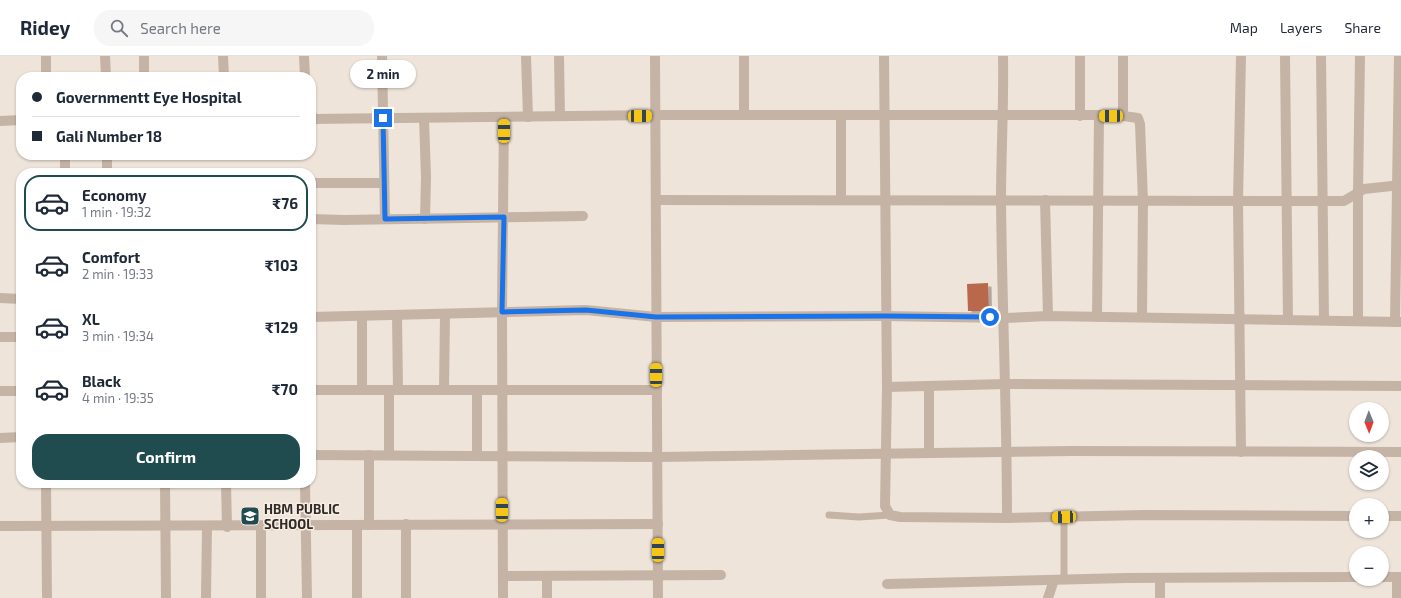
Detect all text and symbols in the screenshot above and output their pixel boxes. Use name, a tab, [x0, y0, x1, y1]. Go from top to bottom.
search box	[94, 10, 374, 46]
text: Ridey	[20, 16, 70, 39]
icon: search	[108, 17, 130, 39]
text: Search here	[140, 19, 221, 37]
text: Map	[1230, 19, 1258, 36]
text: Layers	[1280, 19, 1322, 36]
text: Share	[1344, 19, 1381, 36]
callout: 2 min	[350, 60, 416, 88]
text: 2 min	[366, 66, 400, 82]
text: Governmentt Eye Hospital	[56, 88, 242, 106]
route end	[374, 109, 392, 127]
car	[628, 110, 652, 122]
car	[1099, 110, 1123, 122]
car	[498, 119, 510, 143]
text: Gali Number 18	[56, 127, 162, 145]
icon: car	[34, 185, 70, 221]
text: Economy	[82, 186, 147, 204]
text: ₹76	[272, 194, 298, 212]
text: 1 min · 19:32	[82, 204, 151, 220]
icon: car	[34, 247, 70, 283]
text: Comfort	[82, 248, 140, 266]
text: ₹103	[265, 256, 298, 274]
text: 2 min · 19:33	[82, 266, 153, 282]
route start	[981, 308, 999, 326]
icon: car	[34, 309, 70, 345]
text: XL	[82, 310, 100, 328]
text: ₹129	[265, 318, 298, 336]
text: 3 min · 19:34	[82, 328, 154, 344]
car	[650, 363, 662, 387]
icon: car	[34, 371, 70, 407]
text: Black	[82, 372, 121, 390]
text: ₹70	[272, 380, 298, 398]
text: 4 min · 19:35	[82, 390, 154, 406]
north arrow	[1349, 402, 1389, 442]
map controls	[1349, 402, 1389, 586]
button: Confirm	[32, 434, 300, 480]
button: layers	[1349, 450, 1389, 490]
car	[496, 498, 508, 522]
button: +	[1349, 498, 1389, 538]
place label: HBM PUBLIC SCHOOL	[264, 501, 340, 532]
school or university icon: HBM PUBLIC SCHOOL	[239, 505, 261, 527]
car	[1052, 511, 1076, 523]
car	[652, 538, 664, 562]
button: −	[1349, 546, 1389, 586]

